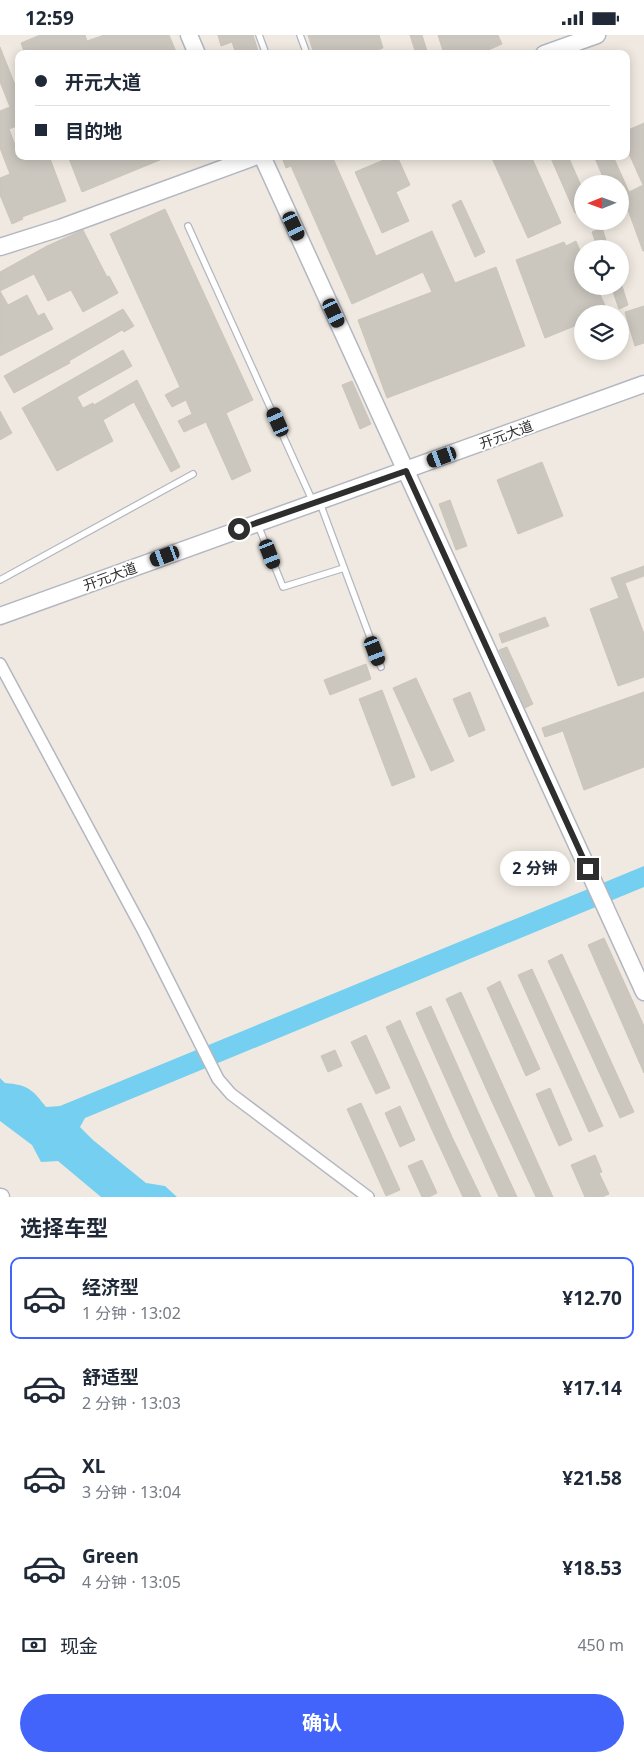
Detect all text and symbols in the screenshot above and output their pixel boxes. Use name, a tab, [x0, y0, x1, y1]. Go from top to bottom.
text: 12:59	[25, 5, 74, 31]
text: 开元大道	[65, 69, 141, 95]
text: 目的地	[65, 118, 122, 144]
north arrow	[574, 175, 629, 230]
map controls	[574, 175, 629, 360]
car	[280, 209, 307, 243]
button: locate	[574, 240, 629, 295]
car	[320, 296, 347, 330]
button: layers	[574, 305, 629, 360]
car	[265, 405, 290, 439]
street label: 开元大道	[476, 415, 536, 453]
car	[425, 445, 458, 469]
route start	[228, 518, 250, 540]
car	[257, 537, 282, 571]
car	[148, 544, 181, 568]
street label: 开元大道	[80, 557, 140, 595]
car	[362, 634, 387, 668]
callout: 2 分钟	[500, 851, 570, 887]
text: 2 分钟	[512, 857, 558, 879]
route end	[577, 858, 599, 880]
text: 选择车型	[20, 1212, 108, 1242]
text: 经济型	[82, 1274, 139, 1300]
icon: car	[22, 1276, 67, 1321]
text: ¥12.70	[562, 1285, 622, 1311]
text: 1 分钟 · 13:02	[82, 1302, 181, 1324]
text: 舒适型	[82, 1364, 139, 1390]
icon: car	[22, 1366, 67, 1411]
text: ¥17.14	[562, 1375, 622, 1401]
text: 2 分钟 · 13:03	[82, 1392, 181, 1414]
text: XL	[82, 1453, 105, 1479]
icon: car	[22, 1456, 67, 1501]
text: ¥21.58	[562, 1465, 622, 1491]
text: 3 分钟 · 13:04	[82, 1481, 181, 1503]
text: Green	[82, 1543, 139, 1569]
icon: car	[22, 1546, 67, 1591]
text: ¥18.53	[562, 1555, 622, 1581]
text: 4 分钟 · 13:05	[82, 1571, 181, 1593]
icon: cash	[20, 1631, 48, 1659]
text: 现金	[60, 1633, 98, 1659]
text: 450 m	[577, 1634, 624, 1656]
button: 确认	[20, 1694, 624, 1752]

